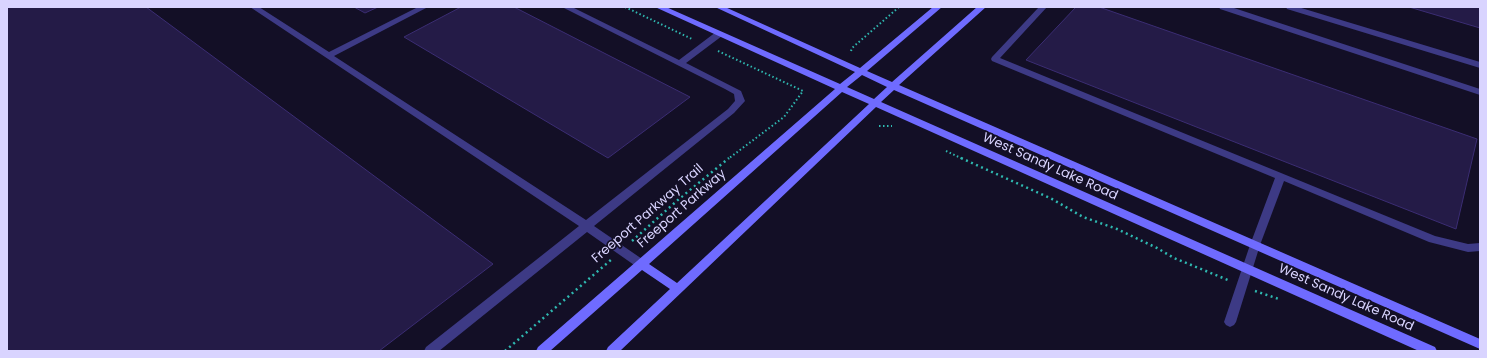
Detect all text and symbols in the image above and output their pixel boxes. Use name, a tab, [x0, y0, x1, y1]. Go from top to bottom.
street label: West Sandy Lake Road	[980, 130, 1120, 204]
street label: Freeport Parkway Trail	[589, 161, 707, 267]
street label: Freeport Parkway	[635, 166, 729, 252]
street label: West Sandy Lake Road	[1276, 261, 1416, 335]

